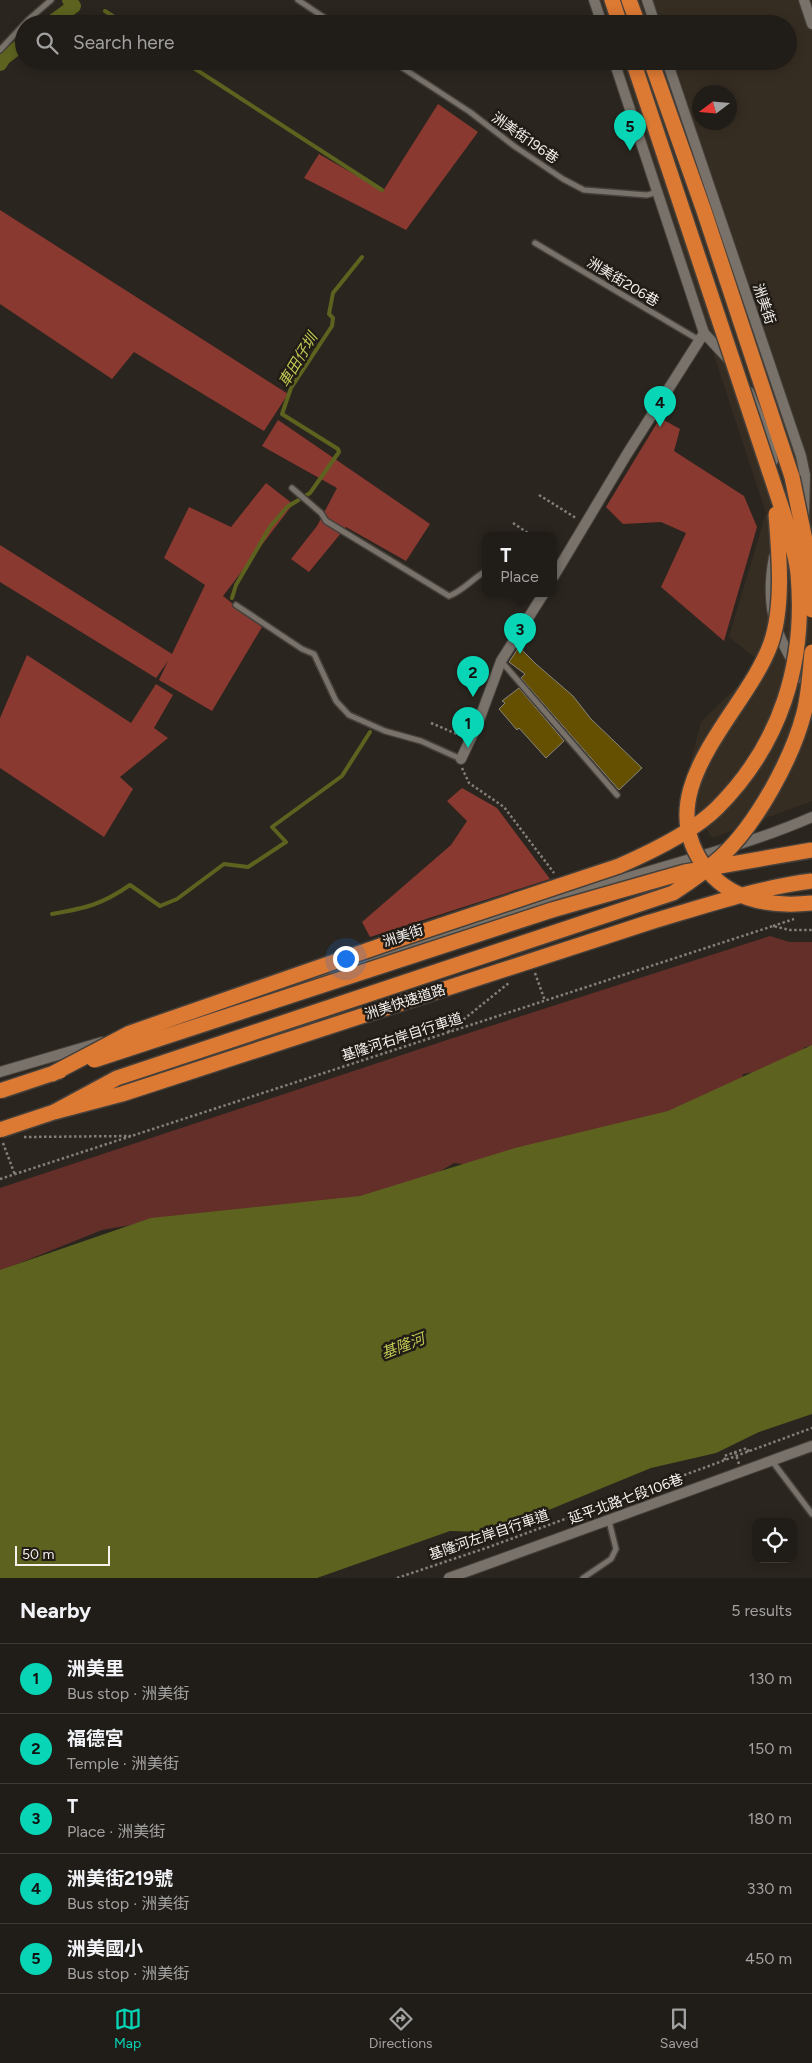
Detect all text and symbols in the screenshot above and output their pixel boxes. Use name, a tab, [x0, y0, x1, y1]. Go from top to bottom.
search box	[15, 15, 797, 70]
icon: search	[33, 29, 61, 57]
text: Search here	[73, 31, 175, 54]
north arrow	[692, 85, 737, 130]
street label: 洲美街196巷	[488, 109, 562, 167]
pin: 5	[614, 110, 646, 151]
street label: 洲美街206巷	[584, 254, 662, 310]
street label: 洲美街	[749, 281, 779, 327]
water label: 車田仔圳	[275, 328, 322, 390]
pin: 4	[644, 386, 676, 427]
popup	[482, 532, 557, 597]
text: T	[500, 544, 511, 567]
text: Place	[500, 567, 539, 586]
pin: 3	[504, 613, 536, 654]
pin: 2	[457, 656, 489, 697]
pin: 1	[452, 707, 484, 748]
street label: 洲美街	[380, 921, 426, 951]
your location	[333, 946, 359, 972]
street label: 洲美快速道路	[362, 981, 448, 1023]
street label: 基隆河右岸自行車道	[339, 1009, 465, 1065]
water label: 基隆河	[379, 1328, 430, 1362]
street label: 延平北路七段106巷	[566, 1470, 686, 1528]
street label: 基隆河左岸自行車道	[427, 1506, 551, 1564]
map controls	[752, 1518, 797, 1563]
button: locate	[752, 1518, 797, 1563]
scale bar	[15, 1543, 110, 1566]
text: 50 m	[22, 1546, 54, 1563]
text: Nearby	[20, 1598, 91, 1623]
text: 5 results	[731, 1601, 792, 1620]
text: 洲美里	[67, 1657, 124, 1680]
text: 1	[33, 1669, 39, 1688]
text: 130 m	[749, 1669, 792, 1688]
text: Bus stop · 洲美街	[67, 1684, 189, 1703]
text: 福德宮	[67, 1727, 124, 1750]
text: 2	[31, 1739, 41, 1758]
text: 150 m	[748, 1739, 792, 1758]
text: Temple · 洲美街	[67, 1754, 179, 1773]
text: T	[67, 1795, 78, 1818]
text: 3	[32, 1809, 40, 1828]
text: 180 m	[748, 1809, 792, 1828]
text: Place · 洲美街	[67, 1822, 165, 1841]
text: 洲美街219號	[67, 1867, 173, 1890]
text: 4	[31, 1879, 41, 1898]
text: 330 m	[747, 1879, 792, 1898]
text: Bus stop · 洲美街	[67, 1894, 189, 1913]
text: 洲美國小	[67, 1937, 143, 1960]
text: 5	[31, 1949, 41, 1968]
text: 450 m	[745, 1949, 792, 1968]
text: Bus stop · 洲美街	[67, 1964, 189, 1983]
tab: Map	[114, 2005, 142, 2052]
tab: Directions	[369, 2005, 433, 2052]
tab: Saved	[660, 2005, 698, 2052]

